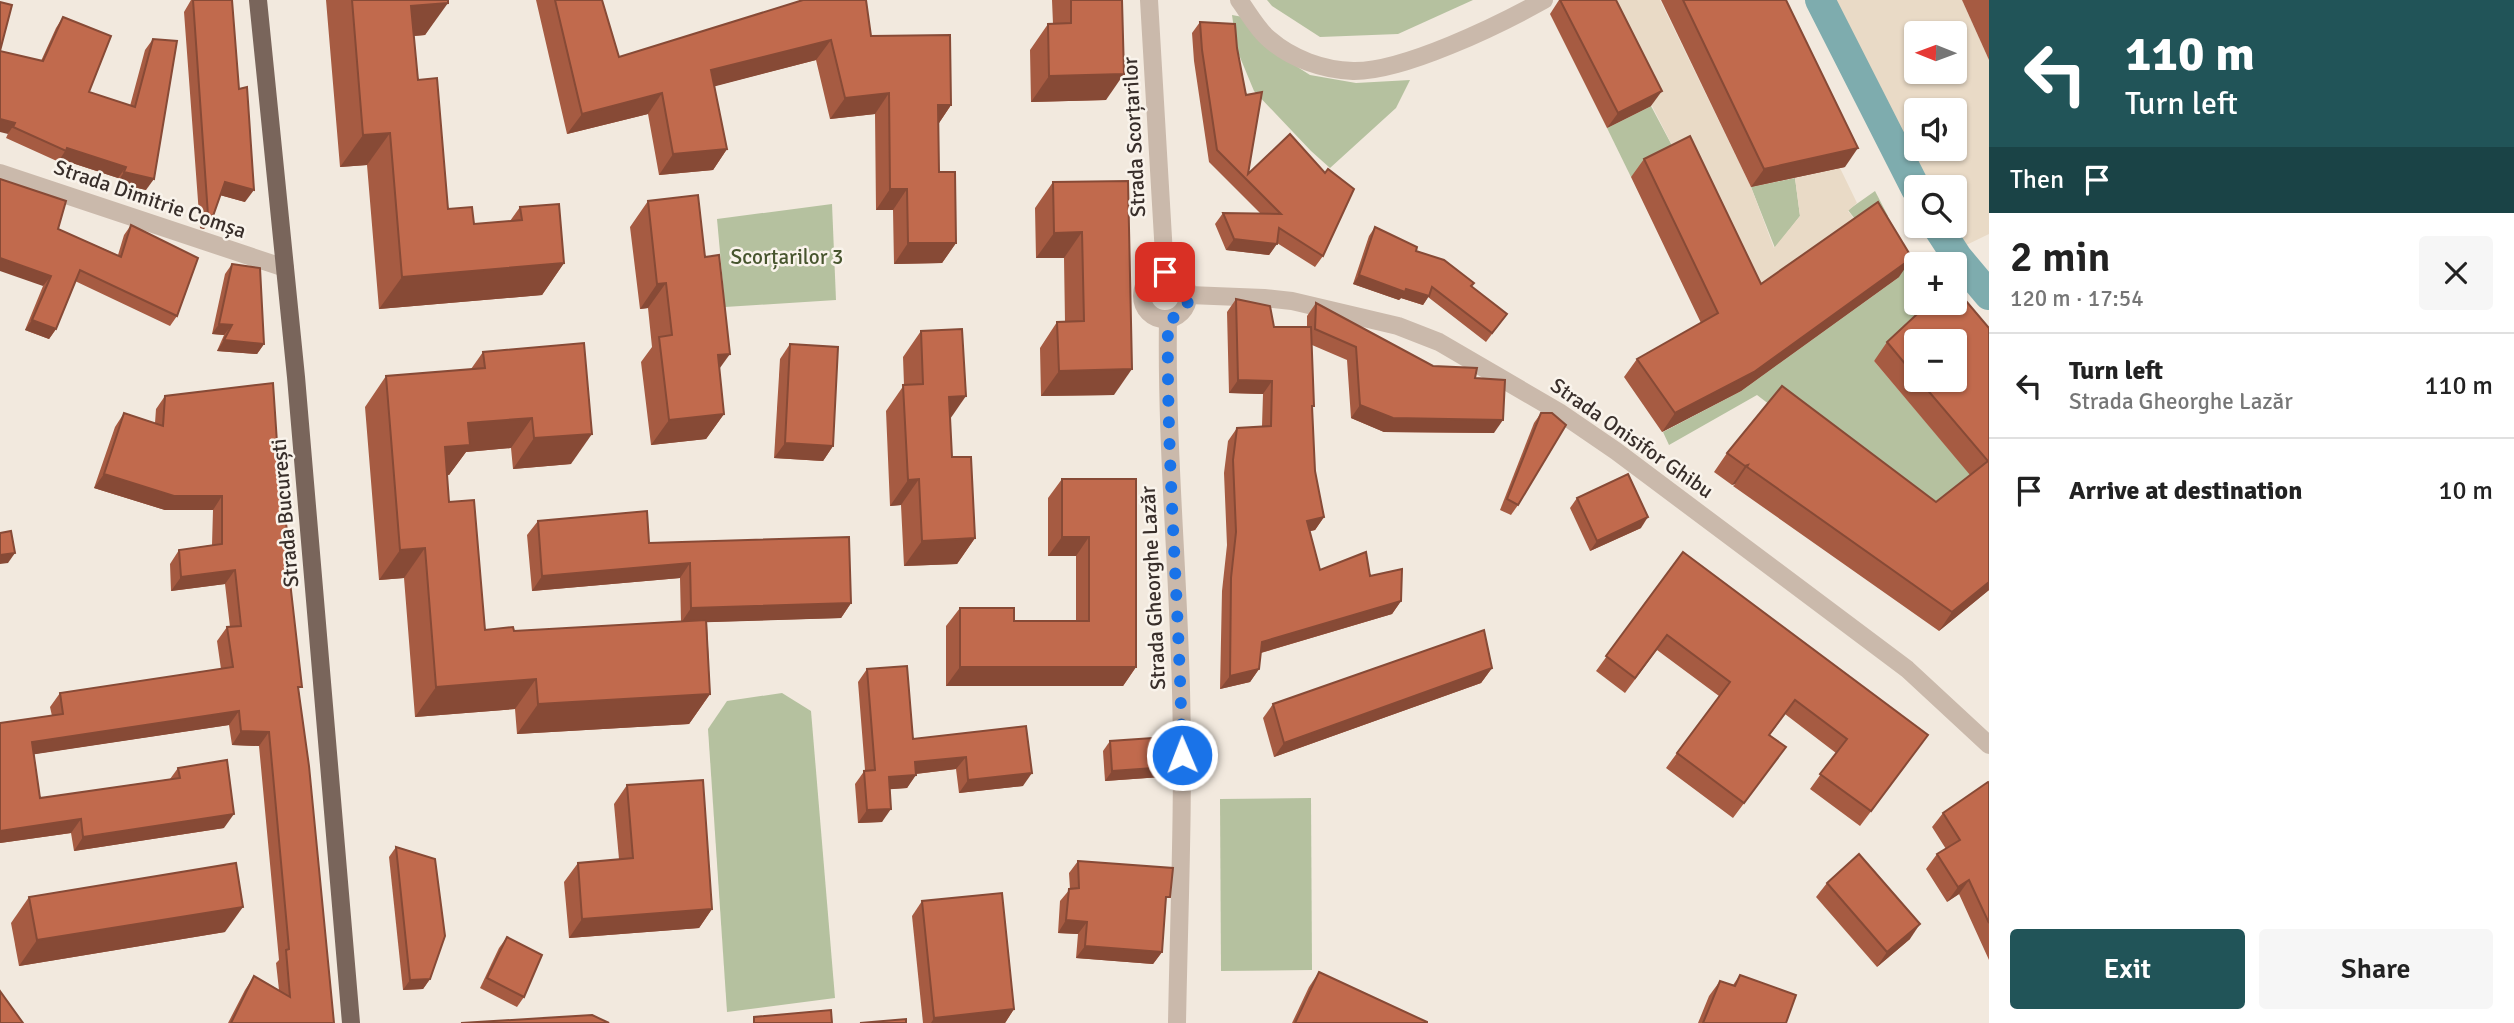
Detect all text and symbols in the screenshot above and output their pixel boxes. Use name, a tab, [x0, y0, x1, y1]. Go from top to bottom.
north arrow	[1904, 21, 1967, 84]
map controls	[1904, 21, 1967, 392]
text: 110 m	[2125, 24, 2255, 84]
icon: left	[2010, 28, 2101, 119]
street label: Strada Scorțarilor	[1117, 56, 1151, 218]
text: Turn left	[2125, 84, 2238, 123]
button: sound	[1904, 98, 1967, 161]
street label: Strada Dimitrie Comșa	[51, 154, 249, 244]
icon: arrive	[2078, 161, 2116, 199]
text: Then	[2010, 164, 2064, 196]
button: search	[1904, 175, 1967, 238]
text: 2 min	[2010, 232, 2111, 283]
button: close	[2419, 236, 2493, 310]
pin	[1135, 242, 1195, 302]
park label: Scorțarilor 3	[731, 244, 843, 270]
button: +	[1904, 252, 1967, 315]
icon: arrive	[1146, 253, 1184, 291]
text: 120 m · 17:54	[2010, 284, 2144, 313]
button: −	[1904, 329, 1967, 392]
text: Turn left	[2069, 355, 2163, 387]
icon: left	[2010, 367, 2048, 405]
text: 110 m	[2424, 370, 2493, 402]
street label: Strada Onisifor Ghibu	[1546, 372, 1718, 504]
text: Strada Gheorghe Lazăr	[2069, 387, 2293, 416]
street label: Strada București	[266, 437, 304, 589]
icon: arrive	[2010, 472, 2048, 510]
text: Arrive at destination	[2069, 475, 2302, 507]
text: 10 m	[2438, 475, 2493, 507]
street label: Strada Gheorghe Lazăr	[1135, 485, 1171, 691]
position arrow	[1145, 718, 1219, 792]
button: Exit	[2010, 929, 2245, 1009]
button: Share	[2259, 929, 2493, 1009]

